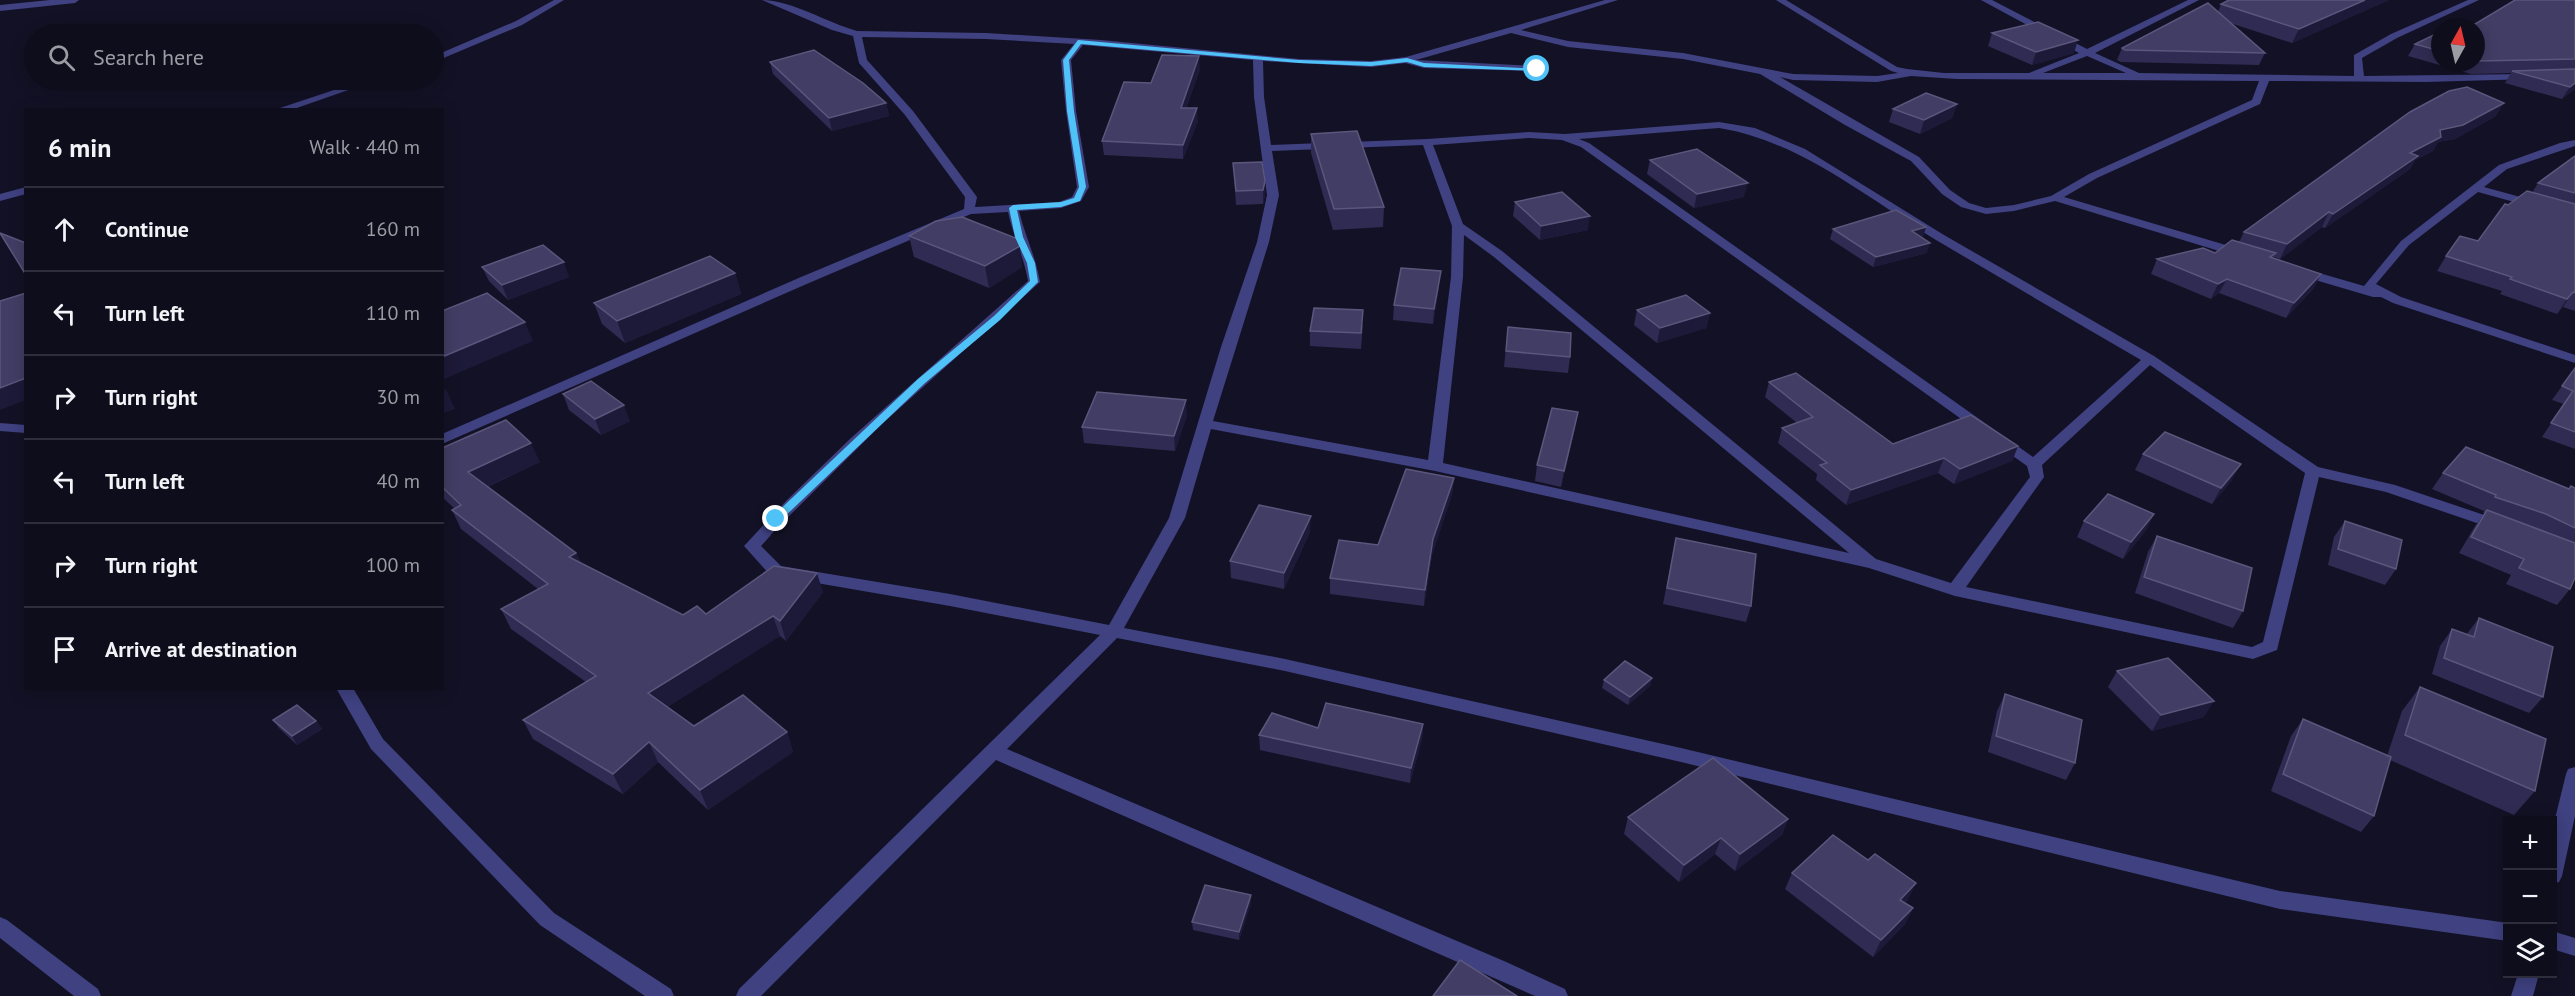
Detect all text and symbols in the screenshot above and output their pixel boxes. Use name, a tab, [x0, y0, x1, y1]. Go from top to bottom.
north arrow	[2431, 18, 2485, 72]
search box	[24, 24, 444, 90]
icon: search	[45, 41, 78, 74]
text: Search here	[93, 43, 204, 71]
route start	[1523, 55, 1549, 81]
text: 6 min	[48, 131, 111, 164]
text: Walk · 440 m	[309, 134, 420, 160]
icon: ahead	[48, 213, 81, 246]
text: Continue	[105, 215, 189, 243]
text: 160 m	[366, 216, 420, 242]
icon: left	[48, 297, 81, 330]
text: Turn left	[105, 299, 185, 327]
text: 110 m	[366, 300, 420, 326]
icon: right	[48, 381, 81, 414]
text: Turn right	[105, 383, 197, 411]
text: 30 m	[377, 384, 420, 410]
icon: left	[48, 465, 81, 498]
text: Turn left	[105, 467, 185, 495]
text: 40 m	[377, 468, 420, 494]
route end	[762, 505, 788, 531]
icon: right	[48, 549, 81, 582]
text: Turn right	[105, 551, 197, 579]
text: 100 m	[366, 552, 420, 578]
icon: arrive	[48, 633, 81, 666]
text: Arrive at destination	[105, 635, 297, 663]
map controls	[2503, 816, 2557, 978]
button: +	[2503, 816, 2557, 870]
button: −	[2503, 870, 2557, 924]
button: layers	[2503, 924, 2557, 978]

